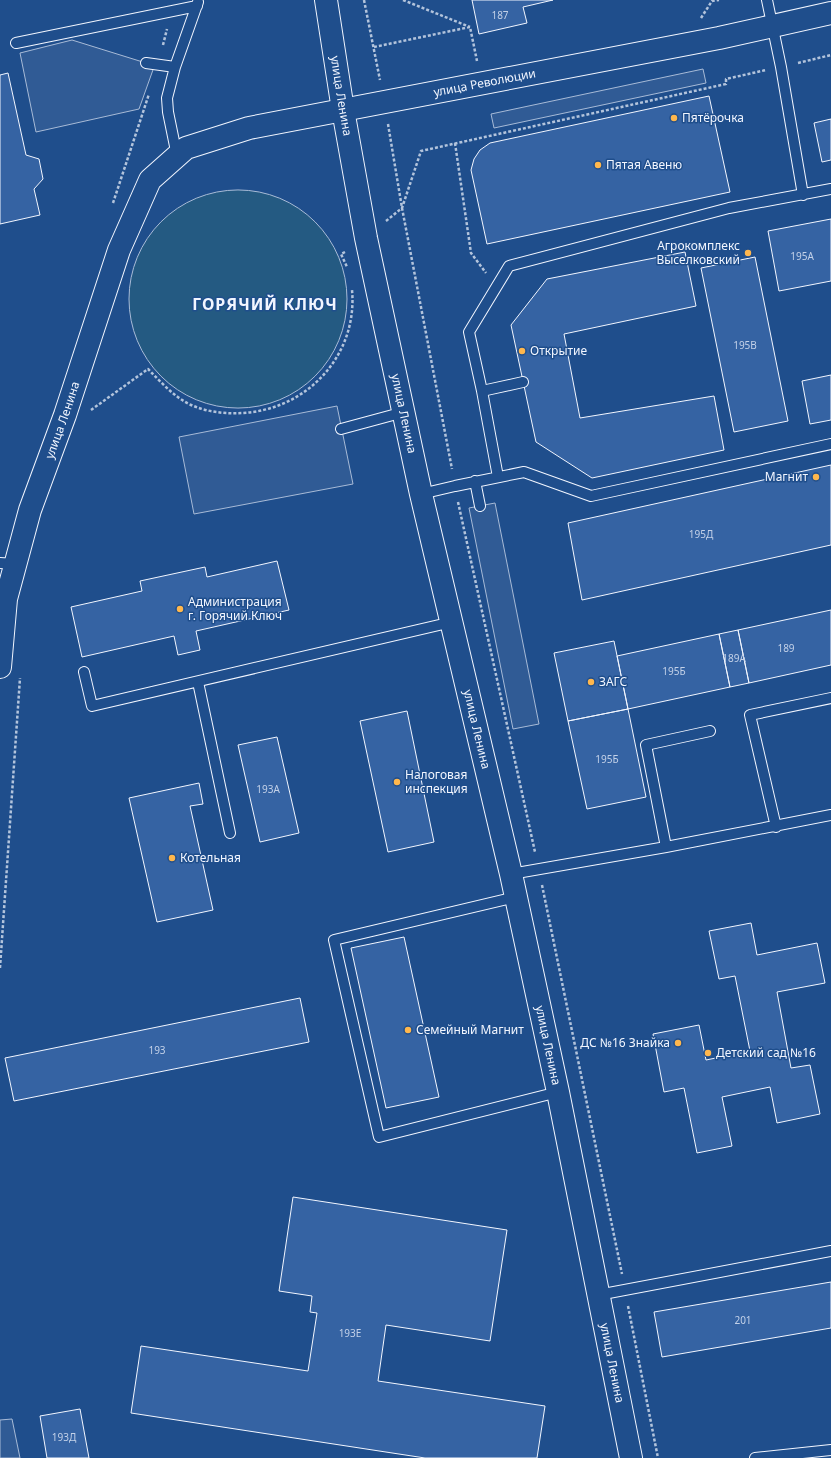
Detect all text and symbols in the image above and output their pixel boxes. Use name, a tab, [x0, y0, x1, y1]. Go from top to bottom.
house number: 187	[491, 8, 509, 22]
street label: улица Ленина	[327, 54, 356, 137]
street label: улица Революции	[432, 64, 537, 101]
place label: Пятёрочка	[682, 109, 744, 126]
marker: Пятёрочка	[669, 113, 679, 123]
place label: Пятая Авеню	[606, 156, 682, 173]
marker: Пятая Авеню	[593, 160, 603, 170]
place label: Агрокомплекс Выселковский	[656, 237, 740, 268]
marker: Агрокомплекс Выселковский	[743, 248, 753, 258]
house number: 195А	[790, 249, 814, 263]
district label: ГОРЯЧИЙ КЛЮЧ	[192, 293, 338, 315]
house number: 195В	[733, 338, 757, 352]
place label: Открытие	[530, 342, 588, 359]
marker: Открытие	[517, 346, 527, 356]
street label: улица Ленина	[387, 372, 421, 455]
street label: улица Ленина	[41, 379, 83, 461]
place label: Магнит	[765, 468, 808, 485]
marker: Магнит	[811, 472, 821, 482]
house number: 195Д	[689, 527, 714, 541]
place label: Администрация г. Горячий Ключ	[188, 593, 282, 624]
marker: Администрация г. Горячий Ключ	[175, 604, 185, 614]
house number: 189	[777, 641, 795, 655]
house number: 189А	[722, 651, 746, 665]
house number: 195Б	[662, 664, 686, 678]
place label: ЗАГС	[599, 673, 627, 690]
marker: ЗАГС	[586, 677, 596, 687]
street label: улица Ленина	[460, 688, 495, 771]
house number: 195Б	[595, 752, 619, 766]
place label: Налоговая инспекция	[405, 766, 468, 797]
marker: Налоговая инспекция	[392, 777, 402, 787]
house number: 193А	[256, 782, 280, 796]
place label: Котельная	[180, 849, 241, 866]
marker: Котельная	[167, 853, 177, 863]
street label: улица Ленина	[532, 1004, 565, 1087]
place label: Семейный Магнит	[416, 1021, 524, 1038]
marker: Семейный Магнит	[403, 1025, 413, 1035]
place label: ДС №16 Знайка	[580, 1034, 670, 1051]
marker: ДС №16 Знайка	[673, 1038, 683, 1048]
house number: 193	[148, 1043, 166, 1057]
place label: Детский сад №16	[716, 1044, 816, 1061]
marker: Детский сад №16	[703, 1048, 713, 1058]
house number: 201	[734, 1313, 752, 1327]
street label: улица Ленина	[596, 1321, 629, 1404]
house number: 193Е	[339, 1326, 361, 1340]
house number: 193Д	[52, 1430, 77, 1444]

